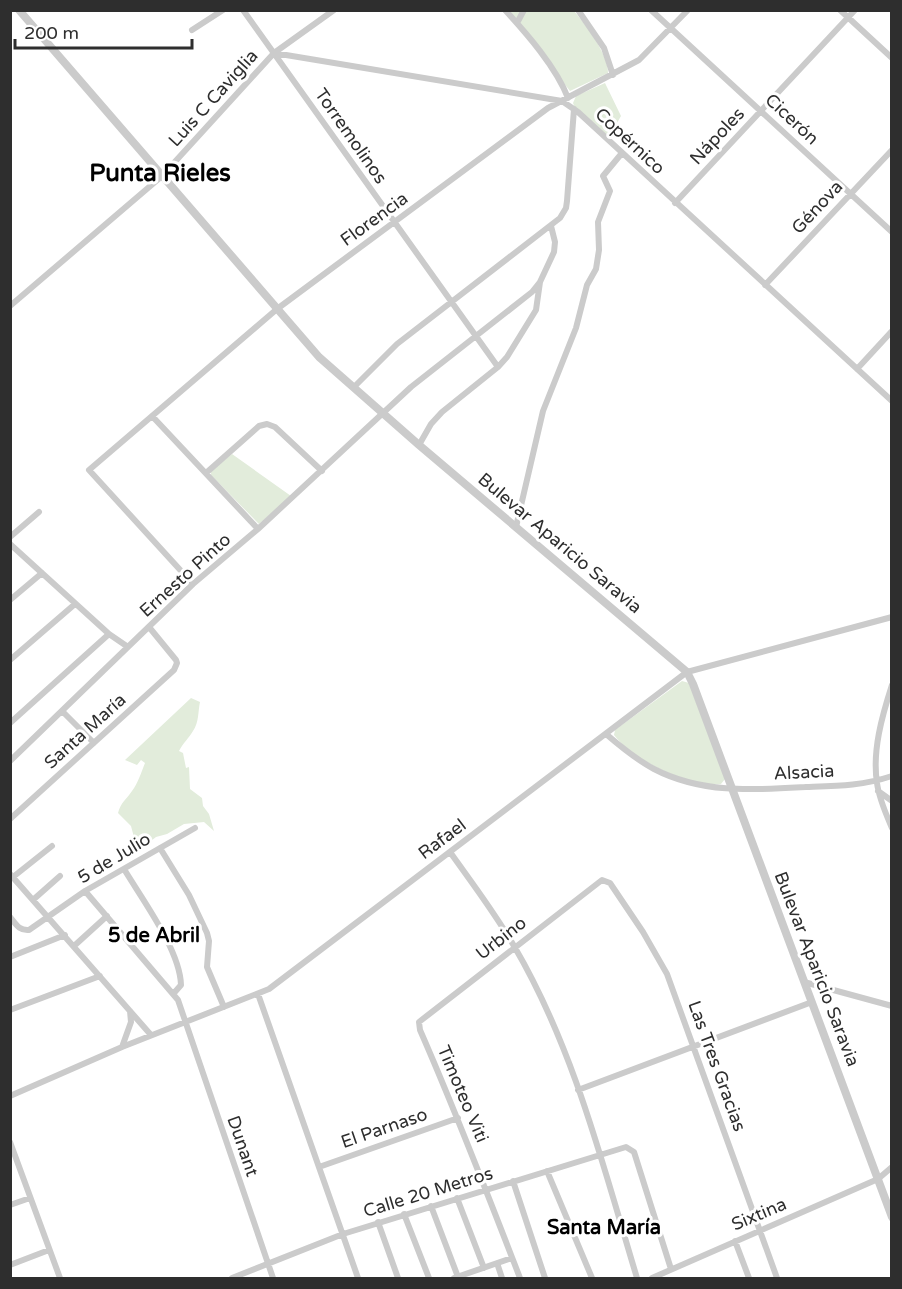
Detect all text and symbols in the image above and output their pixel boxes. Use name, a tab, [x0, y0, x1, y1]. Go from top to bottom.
scale bar	[15, 12, 192, 50]
text: 200 m	[24, 22, 79, 44]
street label: Luis C Caviglia	[164, 45, 262, 151]
street label: Torremolinos	[310, 84, 392, 188]
street label: Cicerón	[761, 89, 823, 149]
street label: Copérnico	[590, 103, 670, 179]
street label: Nápoles	[685, 103, 749, 169]
district label: Punta Rieles	[89, 159, 231, 188]
street label: Génova	[787, 176, 847, 238]
street label: Florencia	[336, 187, 412, 251]
street label: Bulevar Aparicio Saravia	[474, 468, 646, 618]
street label: Ernesto Pinto	[135, 528, 235, 622]
street label: Santa María	[40, 688, 130, 774]
street label: Alsacia	[773, 759, 835, 785]
street label: Rafael	[414, 814, 470, 864]
street label: 5 de Julio	[73, 828, 155, 888]
street label: Bulevar Aparicio Saravia	[770, 868, 864, 1070]
street label: Urbino	[471, 911, 531, 965]
district label: 5 de Abril	[108, 924, 200, 948]
street label: Las Tres Gracias	[683, 998, 751, 1134]
street label: Timoteo Viti	[433, 1042, 493, 1146]
street label: El Parnaso	[338, 1103, 430, 1153]
street label: Dunant	[222, 1113, 264, 1179]
street label: Calle 20 Metros	[361, 1162, 495, 1222]
street label: Sixtina	[728, 1193, 790, 1235]
district label: Santa María	[547, 1216, 661, 1240]

